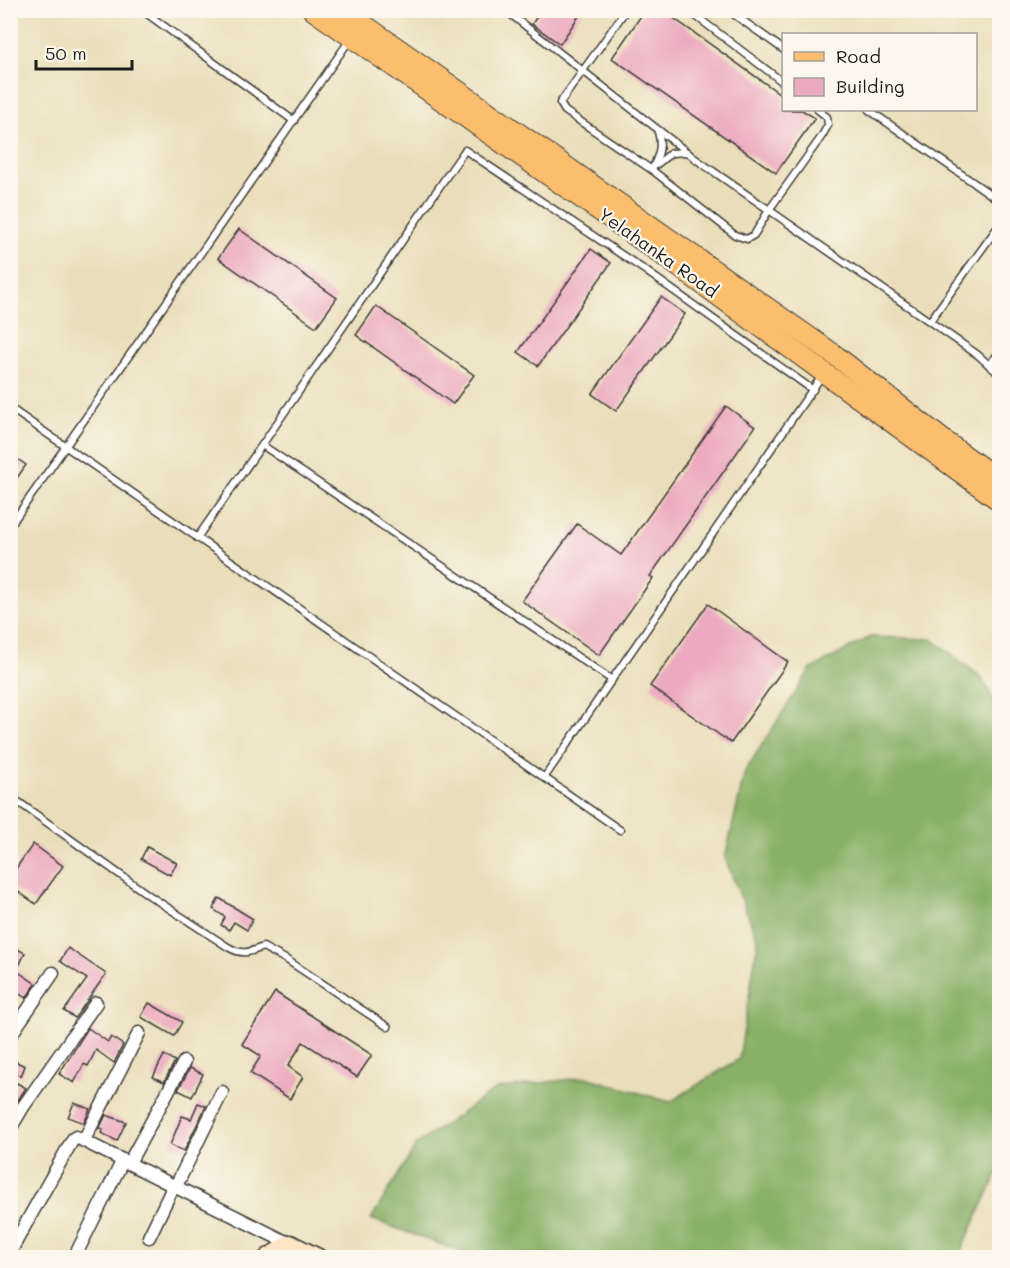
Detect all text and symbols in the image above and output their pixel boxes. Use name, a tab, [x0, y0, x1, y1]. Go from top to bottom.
scale bar	[36, 33, 132, 71]
legend	[782, 33, 977, 111]
text: 50 m	[45, 41, 87, 65]
text: Road	[836, 44, 881, 68]
text: Building	[836, 74, 904, 98]
street label: Yelahanka Road	[594, 202, 723, 303]

